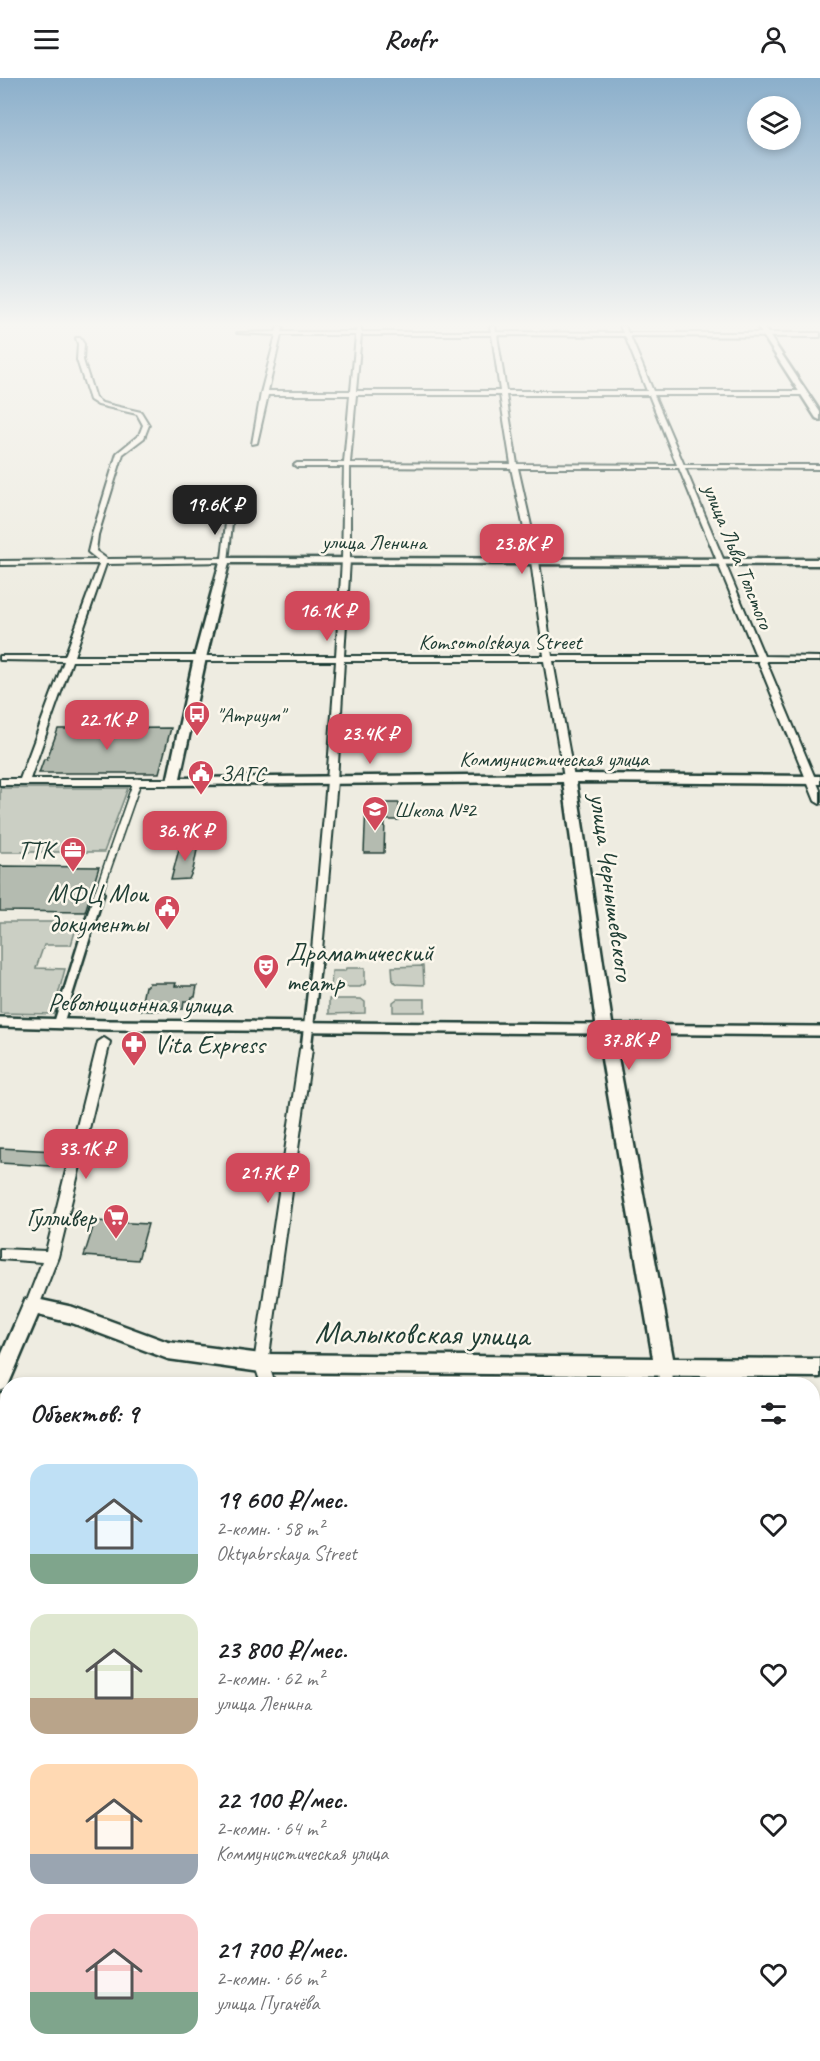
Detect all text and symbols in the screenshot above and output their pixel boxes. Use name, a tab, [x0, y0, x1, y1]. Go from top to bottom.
text: Roofr	[384, 22, 436, 56]
icon: menu	[30, 23, 63, 56]
icon: person	[757, 23, 790, 56]
map controls	[747, 96, 801, 150]
button: layers	[747, 96, 801, 150]
street label: улица Льва Толстого	[695, 478, 780, 634]
pin: 19.6K ₽	[160, 485, 270, 536]
text: 19.6K ₽	[187, 492, 243, 517]
pin: 23.8K ₽	[467, 524, 577, 575]
street label: улица Ленина	[320, 528, 428, 556]
text: 23.8K ₽	[494, 531, 550, 556]
pin: 16.1K ₽	[272, 591, 382, 642]
text: 16.1K ₽	[299, 598, 355, 623]
street label: Komsomolskaya Street	[419, 628, 584, 656]
bus stop icon: "Атриум"	[182, 699, 212, 737]
pin: 22.1K ₽	[52, 700, 162, 751]
place label: "Атриум"	[216, 701, 289, 729]
text: 22.1K ₽	[79, 707, 135, 732]
pin: 23.4K ₽	[315, 714, 425, 765]
text: 23.4K ₽	[342, 721, 398, 746]
street label: Коммунистическая улица	[459, 745, 650, 773]
public building icon: ЗАГС	[186, 758, 216, 796]
place label: ЗАГС	[220, 760, 267, 788]
street label: улица Чернышевского	[582, 789, 641, 985]
school or university icon: Школа №2	[360, 794, 390, 832]
place label: Школа №2	[394, 796, 478, 824]
pin: 36.9K ₽	[130, 811, 240, 862]
text: 36.9K ₽	[157, 818, 213, 843]
place label: ТТК	[17, 834, 58, 867]
office icon: ТТК	[58, 835, 88, 873]
place label: МФЦ Мои документы	[47, 877, 150, 940]
public building icon: МФЦ Мои документы	[152, 893, 182, 931]
place label: Драматический театр	[286, 936, 436, 999]
theatre icon: Драматический театр	[251, 952, 281, 990]
street label: Революционная улица	[48, 985, 234, 1022]
pin: 37.8K ₽	[574, 1020, 684, 1071]
text: 37.8K ₽	[601, 1027, 657, 1052]
place label: Vita Express	[154, 1028, 267, 1061]
pharmacy icon: Vita Express	[119, 1029, 149, 1067]
pin: 33.1K ₽	[31, 1129, 141, 1180]
text: 33.1K ₽	[58, 1136, 114, 1161]
pin: 21.7K ₽	[213, 1153, 323, 1204]
text: 21.7K ₽	[240, 1160, 296, 1185]
place label: Гулливер	[27, 1201, 97, 1234]
supermarket icon: Гулливер	[101, 1202, 131, 1240]
street label: Малыковская улица	[315, 1311, 532, 1356]
text: Объектов: 9	[30, 1397, 138, 1430]
icon: filters	[757, 1397, 790, 1430]
text: 19 600 ₽/мес.	[216, 1483, 347, 1516]
icon: home	[78, 1488, 150, 1560]
icon: heart	[757, 1508, 790, 1541]
text: 2-комн. · 58 m²	[216, 1516, 324, 1541]
text: Oktyabrskaya Street	[216, 1541, 357, 1566]
text: 23 800 ₽/мес.	[216, 1633, 347, 1666]
icon: home	[78, 1638, 150, 1710]
icon: heart	[757, 1658, 790, 1691]
text: 2-комн. · 62 m²	[216, 1666, 324, 1691]
text: улица Ленина	[216, 1691, 311, 1716]
text: 22 100 ₽/мес.	[216, 1783, 347, 1816]
icon: home	[78, 1788, 150, 1860]
icon: heart	[757, 1808, 790, 1841]
text: 2-комн. · 64 m²	[216, 1816, 324, 1841]
text: Коммунистическая улица	[216, 1841, 388, 1866]
text: 21 700 ₽/мес.	[216, 1933, 347, 1966]
icon: home	[78, 1938, 150, 2010]
icon: heart	[757, 1958, 790, 1991]
text: 2-комн. · 66 m²	[216, 1966, 324, 1991]
text: улица Пугачёва	[216, 1991, 319, 2016]

